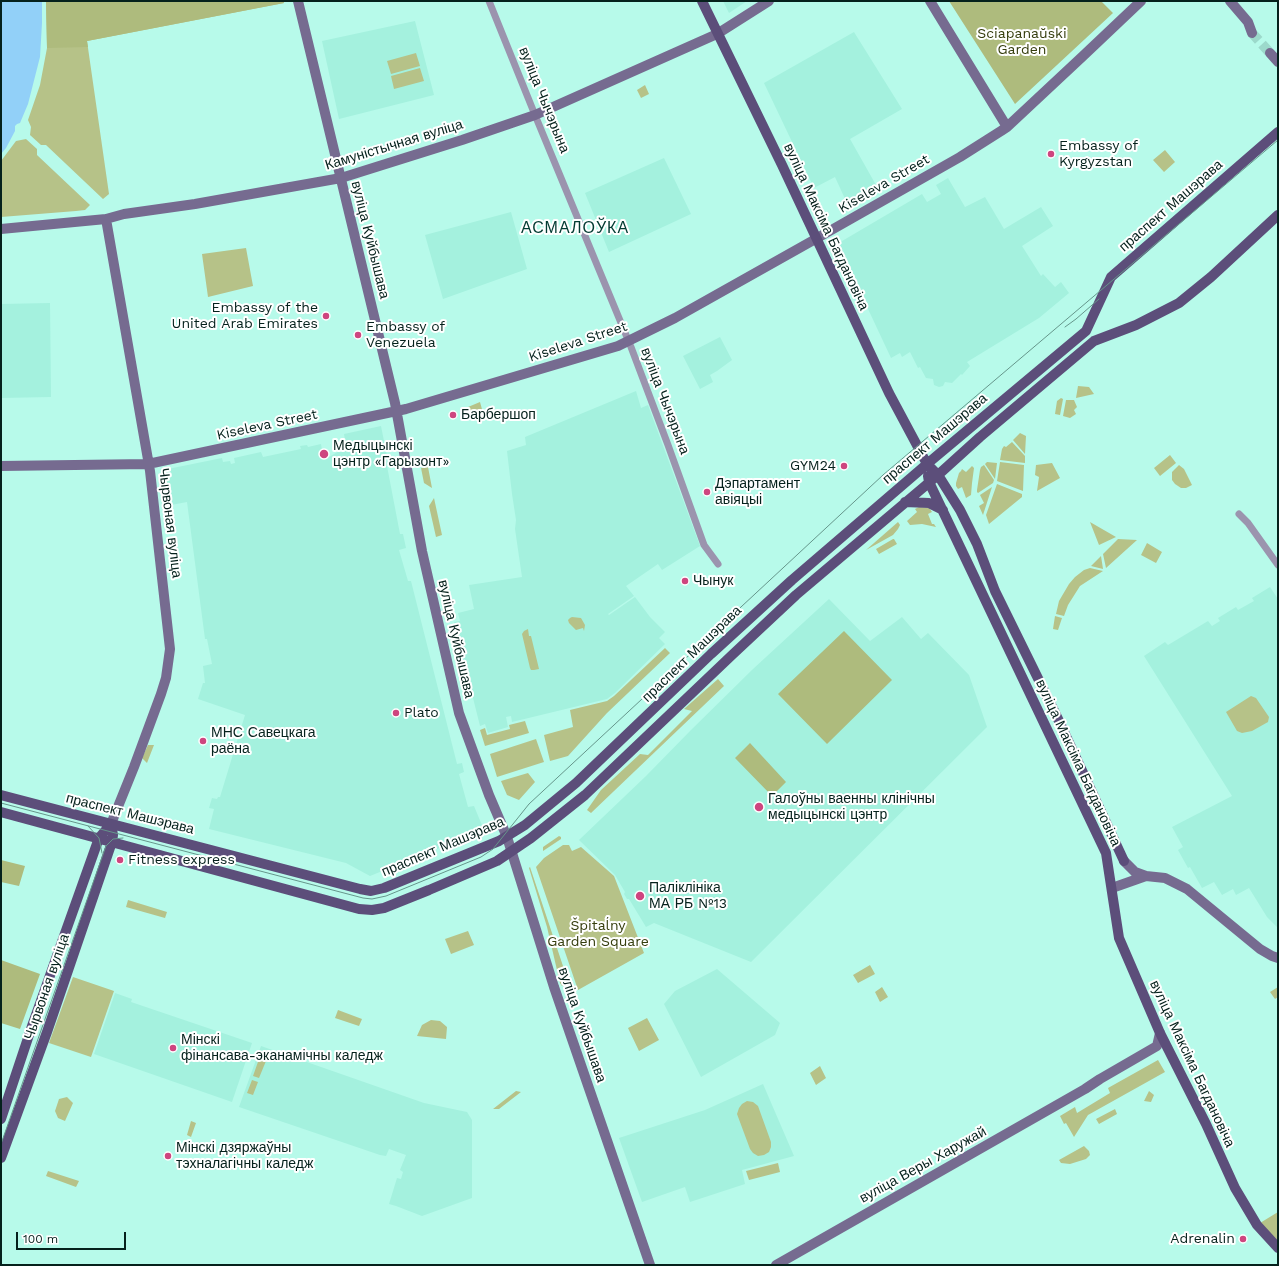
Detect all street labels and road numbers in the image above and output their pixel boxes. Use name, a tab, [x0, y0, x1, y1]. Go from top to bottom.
street label: вуліца Чычэрына	[515, 45, 573, 155]
street label: Камуністычная вуліца	[323, 116, 465, 174]
street label: вуліца Максіма Багдановіча	[780, 141, 872, 313]
street label: Kiseleva Street	[835, 151, 933, 217]
street label: праспект Машэрава	[1116, 156, 1226, 256]
street label: вуліца Куйбышава	[347, 179, 393, 301]
street label: Kiseleva Street	[527, 318, 629, 366]
street label: вуліца Чычэрына	[637, 345, 693, 457]
street label: праспект Машэрава	[879, 390, 991, 488]
street label: Kiseleva Street	[215, 406, 319, 444]
street label: Чырвоная вуліца	[155, 467, 185, 579]
street label: вуліца Куйбышава	[434, 578, 478, 700]
street label: праспект Машэрава	[639, 602, 745, 706]
street label: вуліца Максіма Багдановіча	[1032, 677, 1124, 849]
street label: праспект Машэрава	[64, 790, 196, 838]
street label: праспект Машэрава	[379, 814, 507, 880]
street label: Чырвоная вуліца	[21, 932, 73, 1042]
street label: вуліца Куйбышава	[554, 965, 610, 1085]
street label: вуліца Максіма Багдановіча	[1146, 978, 1238, 1150]
street label: вуліца Веры Харужай	[857, 1123, 989, 1207]

